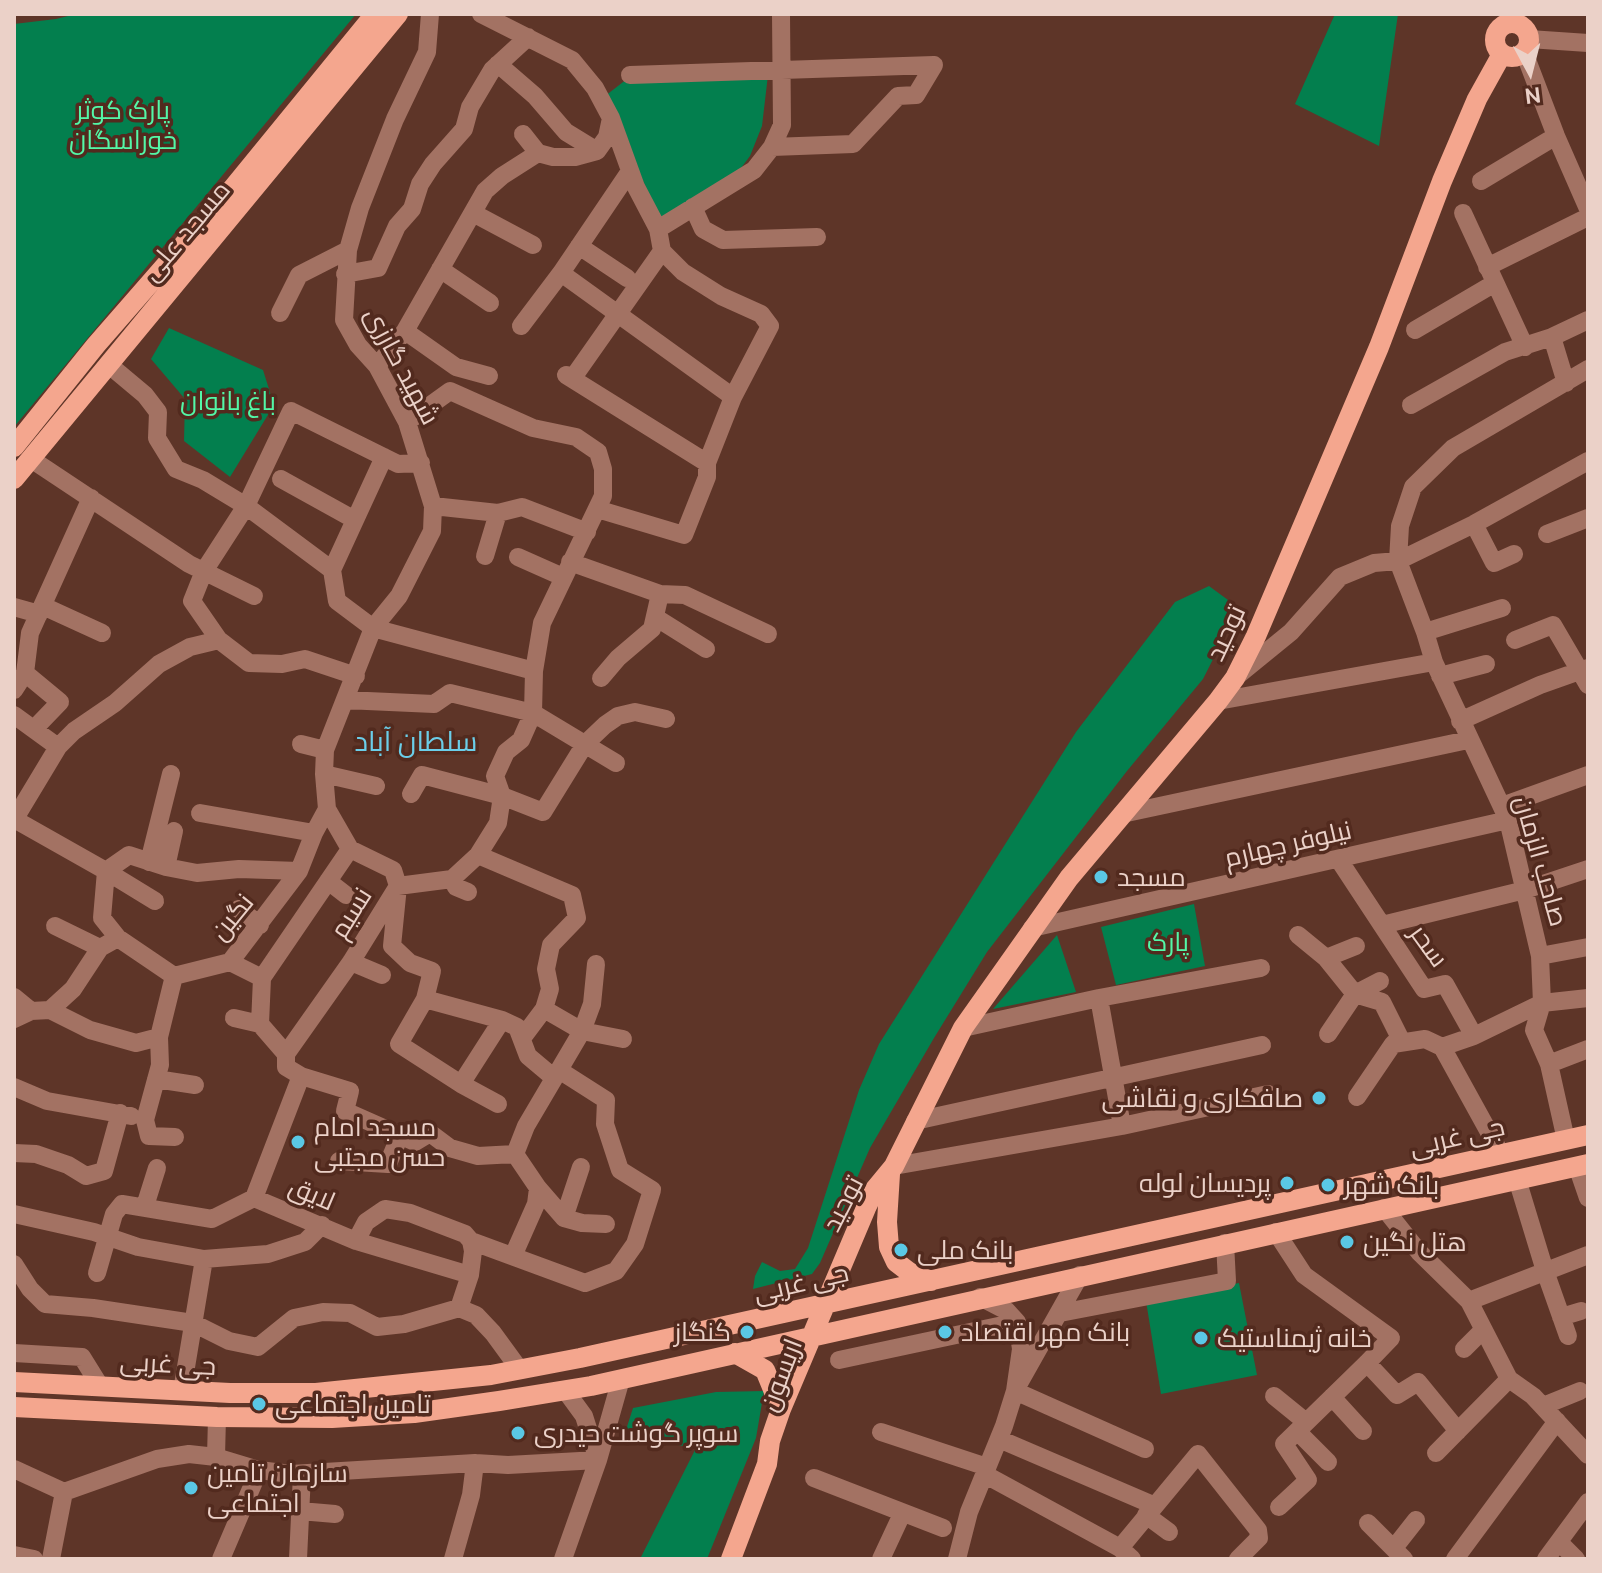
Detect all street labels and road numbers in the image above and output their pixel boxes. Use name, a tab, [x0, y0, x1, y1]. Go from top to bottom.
street label: مسجد علی	[135, 175, 237, 287]
street label: شهید گارزی	[358, 302, 446, 430]
street label: توحید	[1200, 600, 1252, 666]
street label: صاحب الزمان	[1508, 792, 1574, 930]
street label: نیلوفر چهارم	[1221, 814, 1355, 874]
street label: نسیم	[323, 882, 379, 944]
street label: نگین	[204, 887, 260, 947]
street label: سحر	[1403, 919, 1455, 973]
street label: جی غربی	[1406, 1111, 1508, 1163]
street label: لایق	[284, 1170, 340, 1218]
street label: توحید	[816, 1171, 870, 1237]
street label: جی غربی	[750, 1257, 852, 1309]
street label: اریسون	[753, 1334, 809, 1416]
street label: جی غربی	[119, 1346, 217, 1382]

